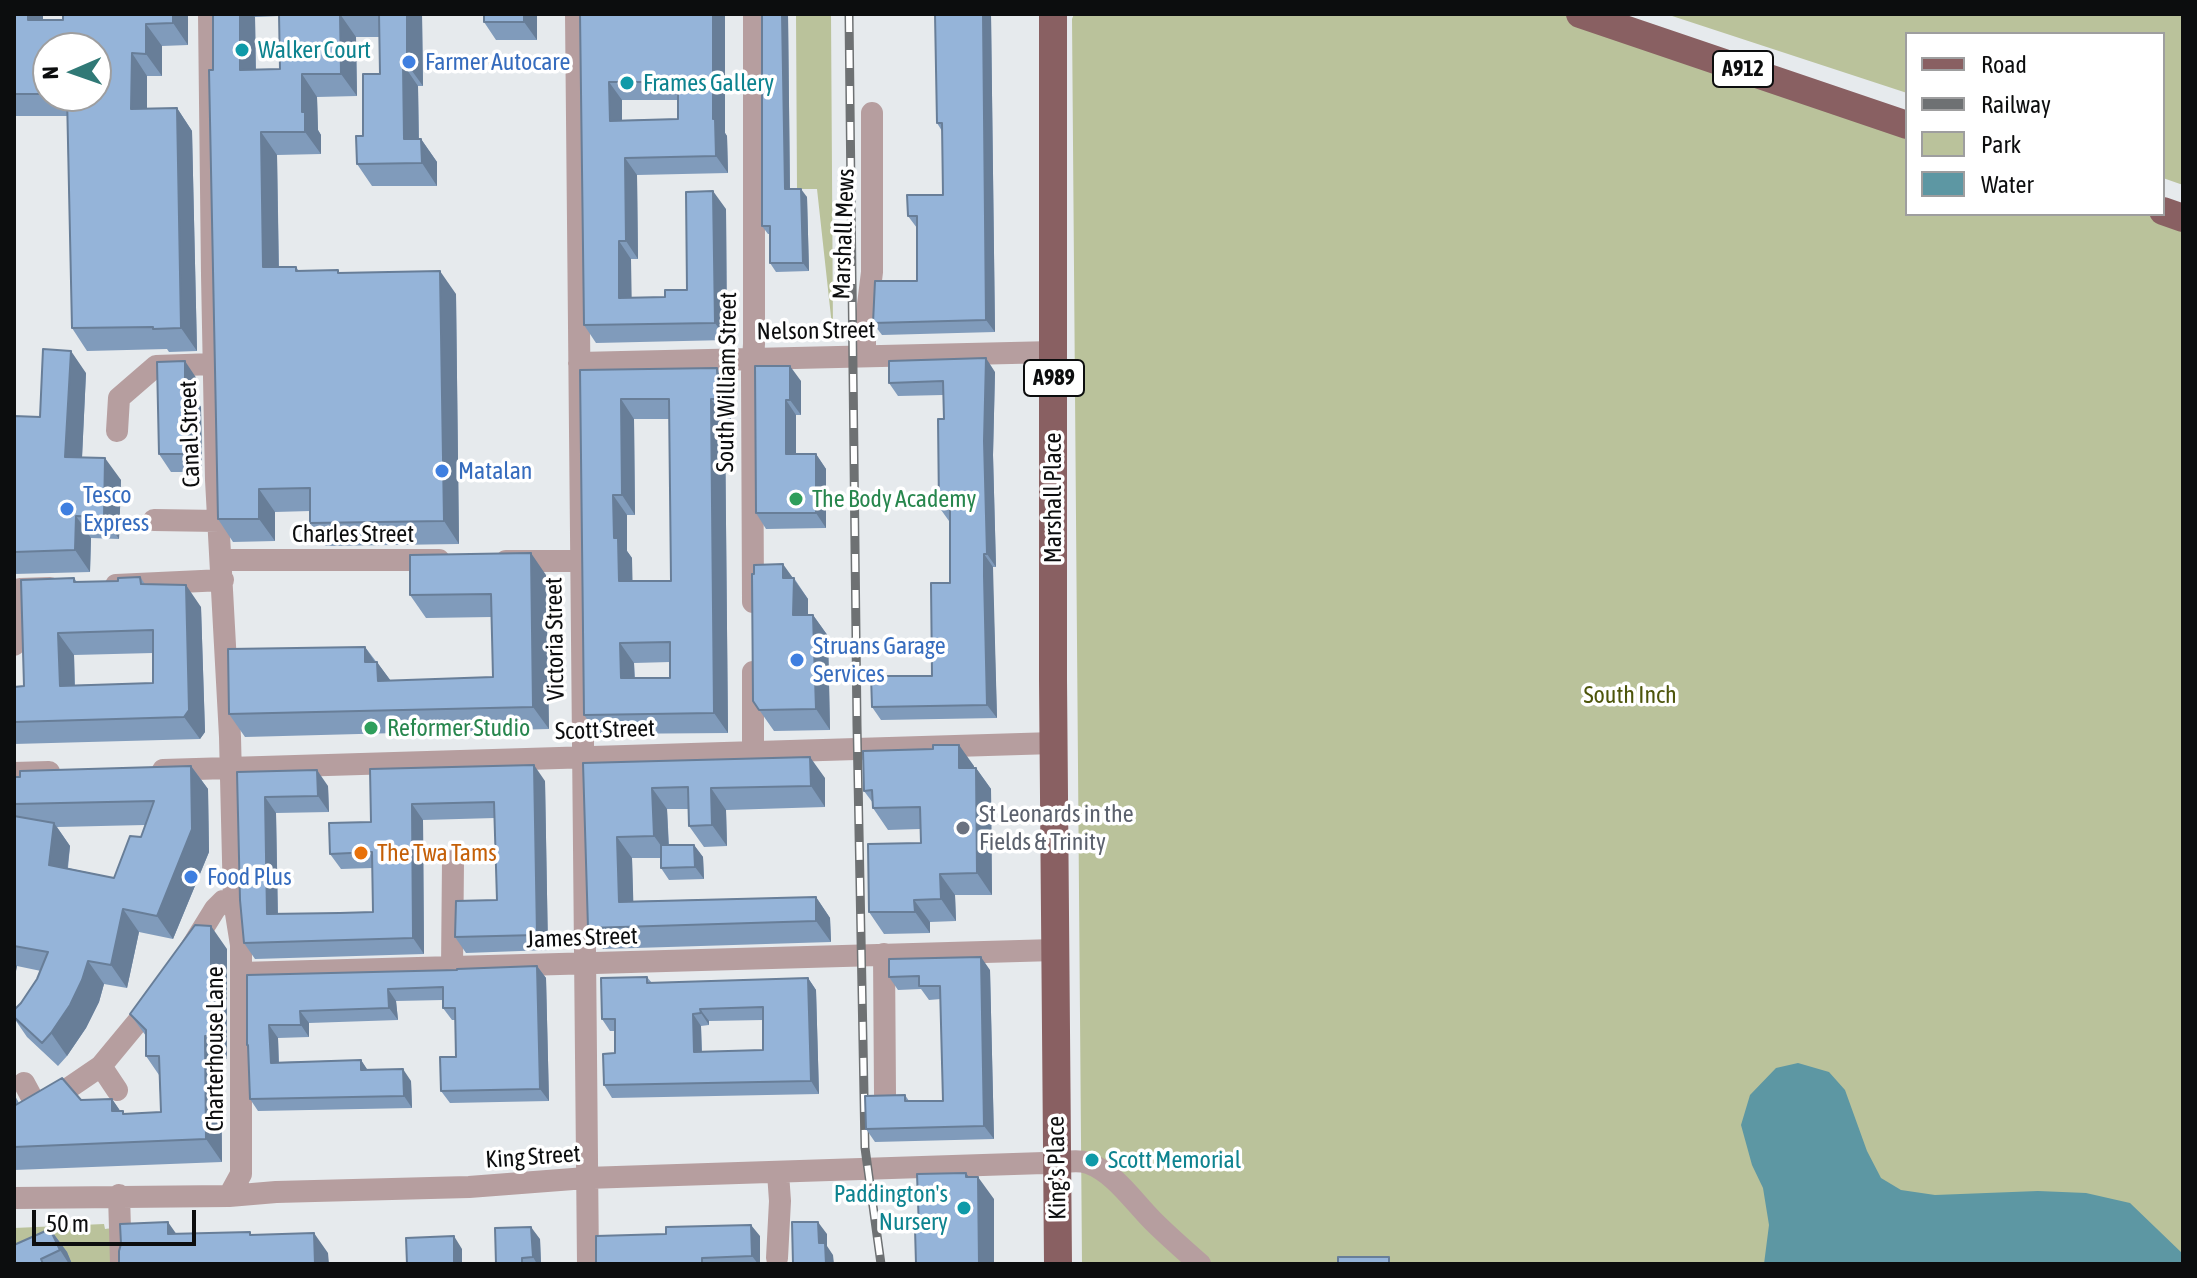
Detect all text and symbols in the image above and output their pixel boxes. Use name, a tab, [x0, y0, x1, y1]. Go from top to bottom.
north arrow	[32, 32, 112, 112]
legend	[1905, 32, 2165, 216]
place label: Walker Court	[258, 36, 371, 64]
marker: Walker Court	[233, 41, 251, 59]
place label: Farmer Autocare	[425, 48, 570, 76]
road number: A912	[1713, 51, 1773, 87]
text: Road	[1981, 51, 2027, 78]
marker: Farmer Autocare	[400, 53, 418, 71]
text: N	[37, 66, 63, 80]
place label: Frames Gallery	[643, 69, 774, 97]
marker: Frames Gallery	[618, 74, 636, 92]
text: Railway	[1981, 91, 2051, 118]
text: Park	[1981, 131, 2021, 158]
street label: Marshall Mews	[827, 168, 861, 300]
text: Water	[1981, 171, 2034, 198]
street label: South William Street	[711, 292, 743, 472]
street label: Nelson Street	[756, 316, 876, 346]
road number: A989	[1024, 360, 1084, 396]
street label: Canal Street	[174, 380, 206, 488]
street label: Marshall Place	[1039, 433, 1067, 563]
place label: Matalan	[458, 457, 532, 485]
marker: Matalan	[433, 462, 451, 480]
place label: Tesco Express	[83, 481, 149, 537]
place label: The Body Academy	[812, 485, 976, 513]
marker: The Body Academy	[787, 490, 805, 508]
marker: Tesco Express	[58, 500, 76, 518]
street label: Charles Street	[292, 520, 414, 548]
street label: Victoria Street	[540, 577, 570, 701]
place label: Struans Garage Services	[813, 632, 946, 688]
marker: Struans Garage Services	[788, 651, 806, 669]
park label: South Inch	[1583, 681, 1677, 709]
place label: Reformer Studio	[387, 714, 530, 742]
street label: Scott Street	[555, 714, 655, 746]
marker: Reformer Studio	[362, 719, 380, 737]
place label: St Leonards in the Fields & Trinity	[979, 800, 1134, 856]
marker: St Leonards in the Fields & Trinity	[954, 819, 972, 837]
place label: The Twa Tams	[377, 839, 497, 867]
marker: The Twa Tams	[352, 844, 370, 862]
place label: Food Plus	[207, 863, 292, 891]
marker: Food Plus	[182, 868, 200, 886]
street label: James Street	[526, 922, 638, 954]
street label: Charterhouse Lane	[201, 966, 229, 1132]
street label: King's Place	[1042, 1116, 1072, 1220]
street label: King Street	[485, 1139, 581, 1175]
place label: Scott Memorial	[1108, 1146, 1241, 1174]
marker: Scott Memorial	[1083, 1151, 1101, 1169]
place label: Paddington's Nursery	[834, 1180, 948, 1236]
scale bar	[36, 1194, 200, 1244]
marker: Paddington's Nursery	[955, 1199, 973, 1217]
text: 50 m	[46, 1210, 89, 1237]

